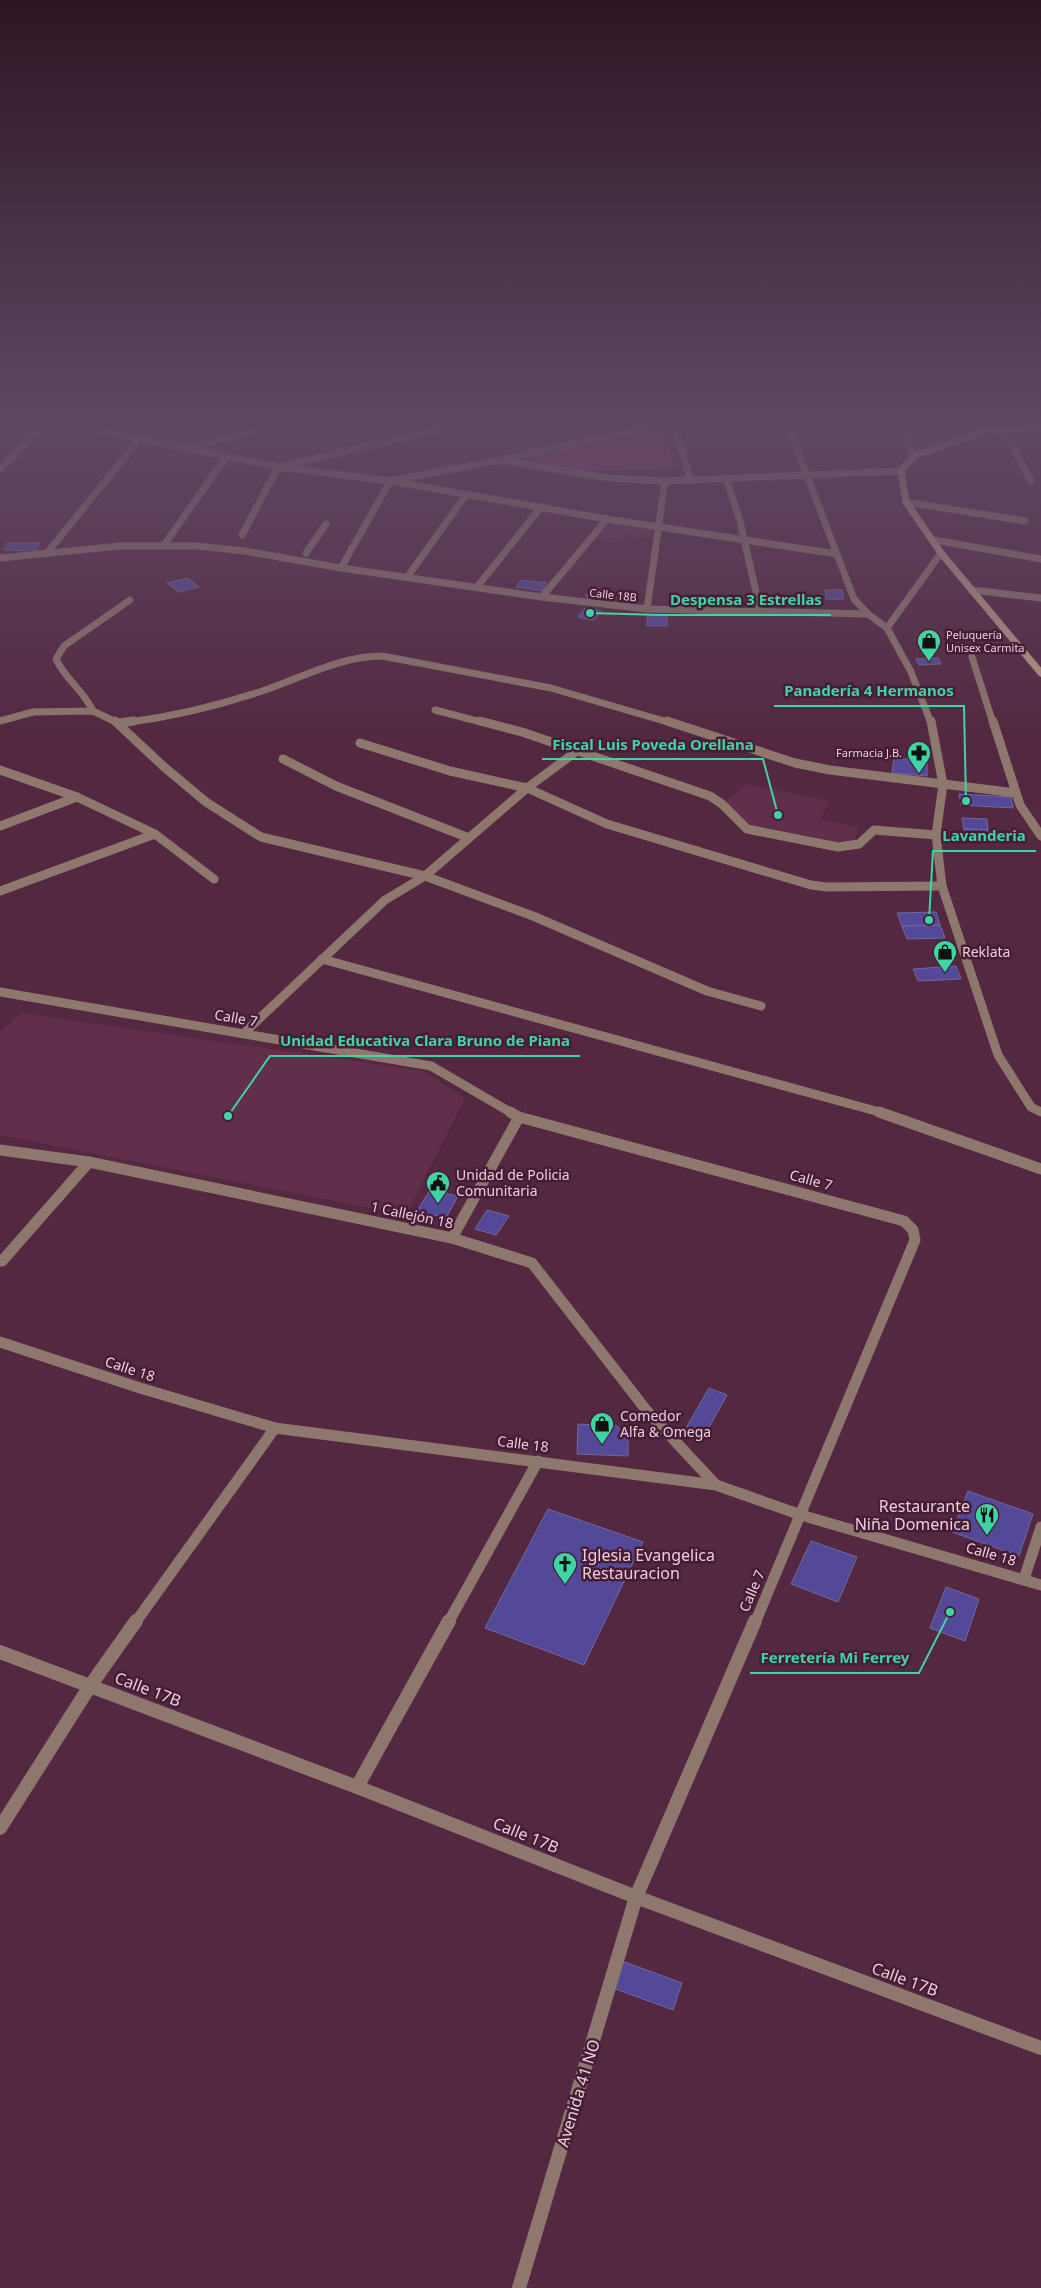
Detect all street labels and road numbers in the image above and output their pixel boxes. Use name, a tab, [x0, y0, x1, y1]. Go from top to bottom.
street label: Calle 18B	[589, 585, 638, 604]
street label: Calle 7	[213, 1004, 259, 1031]
street label: Calle 7	[788, 1165, 835, 1194]
street label: 1 Callejón 18	[369, 1196, 455, 1233]
street label: Calle 18	[103, 1352, 158, 1386]
street label: Calle 18	[496, 1431, 550, 1456]
street label: Calle 18	[964, 1537, 1019, 1570]
street label: Calle 7	[734, 1567, 769, 1615]
street label: Calle 17B	[112, 1666, 184, 1712]
street label: Calle 17B	[490, 1812, 562, 1858]
street label: Calle 17B	[869, 1957, 941, 2001]
street label: Avenida 41 NO	[551, 2036, 605, 2150]

